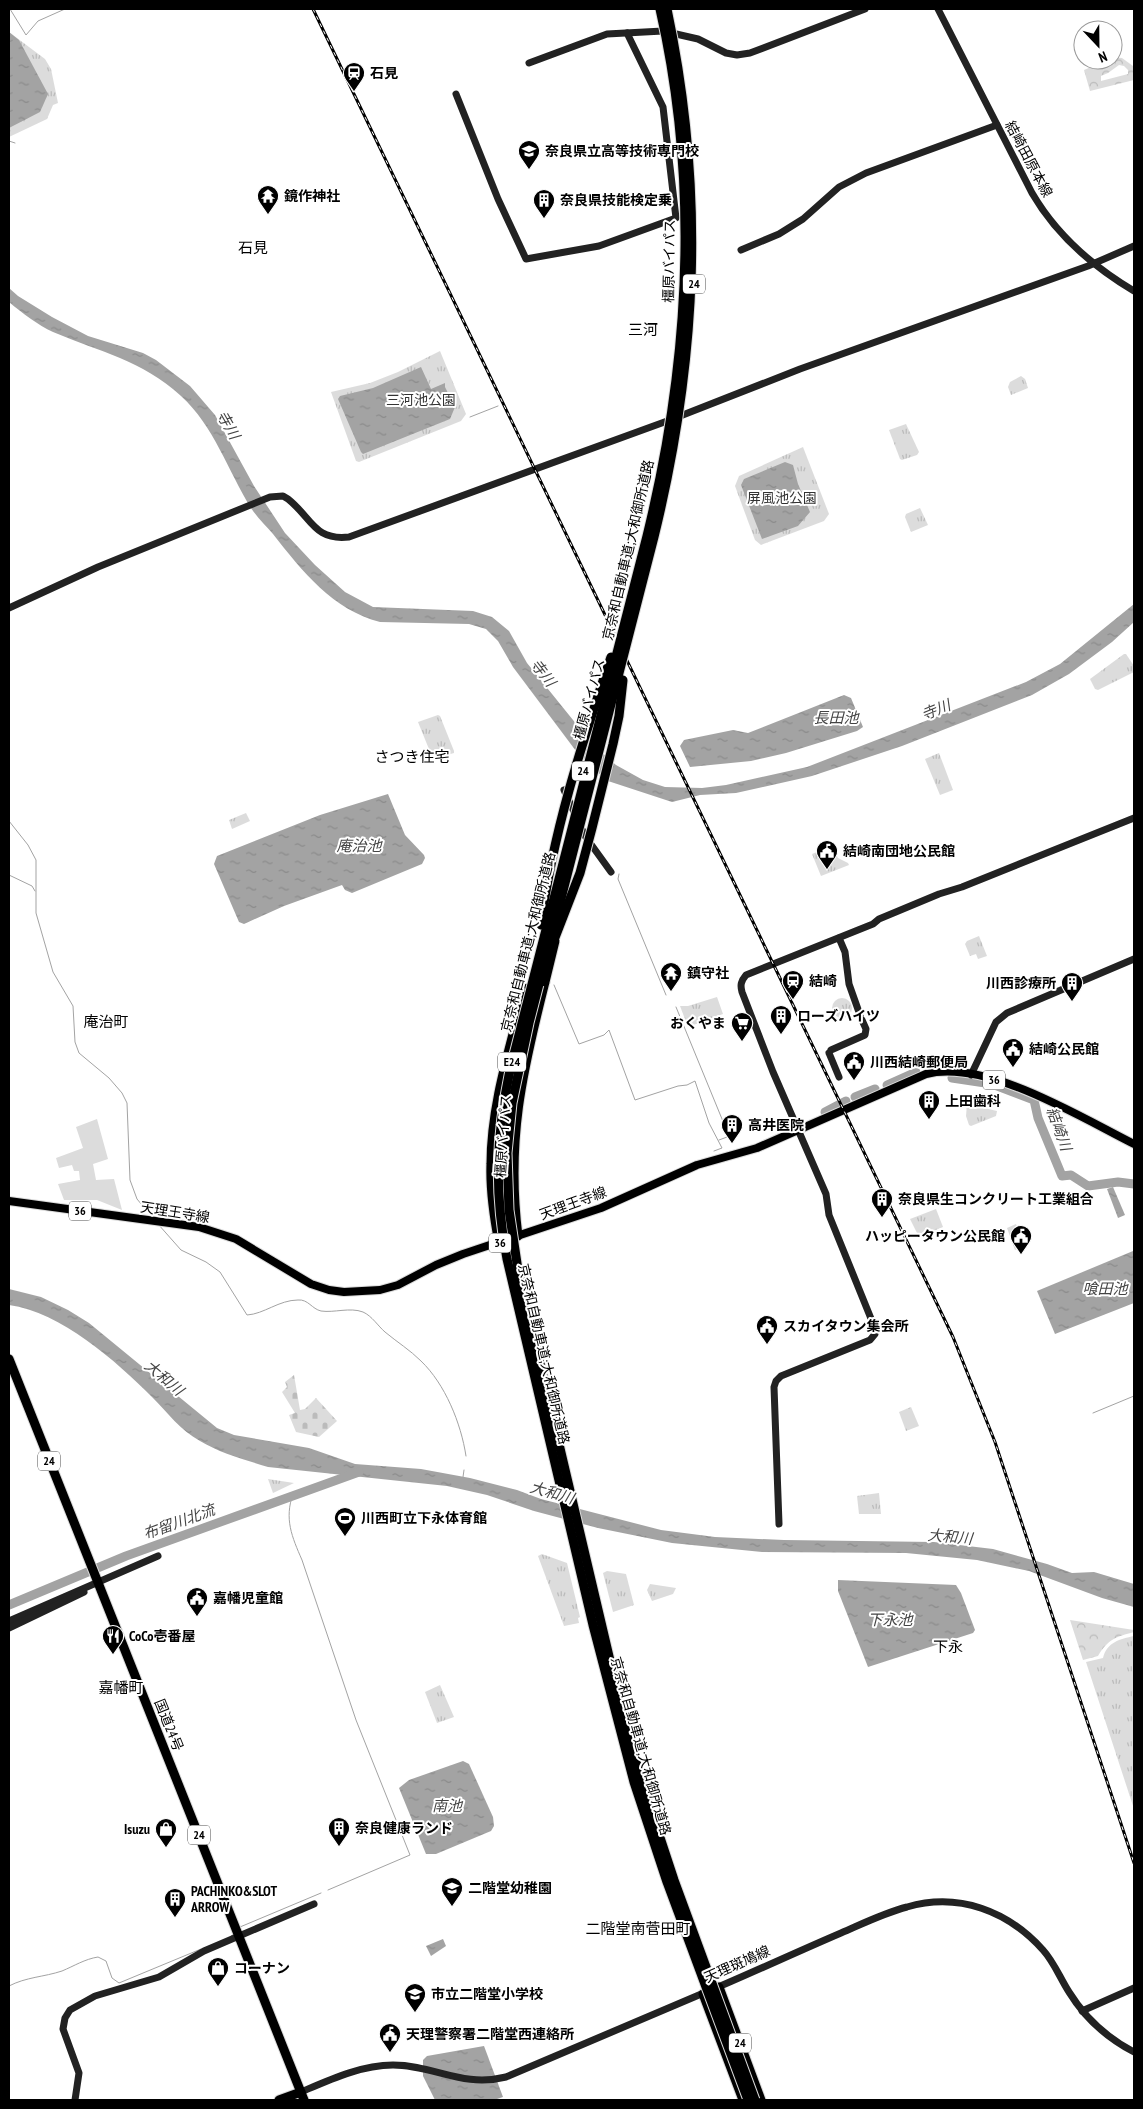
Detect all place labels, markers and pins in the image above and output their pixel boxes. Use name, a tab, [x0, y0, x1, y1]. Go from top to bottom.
station icon: 石見	[342, 61, 366, 92]
place label: 石見	[370, 64, 398, 82]
school or university icon: 奈良県立高等技術専門校	[517, 139, 541, 170]
place label: 奈良県立高等技術専門校	[545, 142, 699, 160]
temple icon: 鏡作神社	[256, 184, 280, 215]
place label: 鏡作神社	[284, 187, 340, 205]
building icon: 奈良県技能検定乗	[532, 188, 556, 219]
place label: 奈良県技能検定乗	[560, 191, 672, 209]
public building icon: 結崎南団地公民館	[815, 839, 839, 870]
place label: 結崎南団地公民館	[843, 842, 955, 860]
temple icon: 鎮守社	[659, 961, 683, 992]
place label: 鎮守社	[687, 964, 729, 982]
station icon: 結崎	[781, 969, 805, 1000]
building icon: 川西診療所	[1060, 971, 1084, 1002]
place label: 結崎	[809, 972, 837, 990]
place label: 川西診療所	[986, 974, 1056, 992]
building icon: ローズハイツ	[769, 1004, 793, 1035]
place label: ローズハイツ	[797, 1007, 880, 1025]
supermarket icon: おくやま	[730, 1011, 754, 1042]
place label: おくやま	[670, 1014, 726, 1032]
public building icon: 結崎公民館	[1001, 1037, 1025, 1068]
place label: 結崎公民館	[1029, 1040, 1099, 1058]
public building icon: 川西結崎郵便局	[842, 1050, 866, 1081]
place label: 川西結崎郵便局	[870, 1053, 968, 1071]
building icon: 上田歯科	[917, 1089, 941, 1120]
place label: 上田歯科	[945, 1092, 1001, 1110]
building icon: 高井医院	[720, 1113, 744, 1144]
place label: 高井医院	[748, 1116, 804, 1134]
building icon: 奈良県生コンクリート工業組合	[870, 1187, 894, 1218]
place label: 奈良県生コンクリート工業組合	[898, 1190, 1094, 1208]
public building icon: ハッピータウン公民館	[1009, 1224, 1033, 1255]
place label: ハッピータウン公民館	[865, 1227, 1005, 1245]
public building icon: スカイタウン集会所	[755, 1314, 779, 1345]
place label: スカイタウン集会所	[783, 1317, 908, 1335]
sports icon: 川西町立下永体育館	[333, 1506, 357, 1537]
place label: 川西町立下永体育館	[361, 1509, 487, 1527]
public building icon: 嘉幡児童館	[185, 1586, 209, 1617]
place label: 嘉幡児童館	[213, 1589, 283, 1607]
restaurant icon: CoCo壱番屋	[101, 1624, 125, 1655]
place label: CoCo壱番屋	[129, 1627, 195, 1645]
building icon: 奈良健康ランド	[327, 1816, 351, 1847]
shop icon: Isuzu	[154, 1817, 178, 1848]
place label: 奈良健康ランド	[355, 1819, 453, 1837]
place label: Isuzu	[124, 1820, 150, 1838]
school or university icon: 二階堂幼稚園	[440, 1876, 464, 1907]
place label: 二階堂幼稚園	[468, 1879, 552, 1897]
place label: PACHINKO&SLOT ARROW	[190, 1882, 277, 1916]
building icon: PACHINKO&SLOT ARROW	[163, 1887, 187, 1918]
shop icon: コーナン	[206, 1956, 230, 1987]
place label: コーナン	[234, 1959, 290, 1977]
school or university icon: 市立二階堂小学校	[403, 1982, 427, 2013]
place label: 市立二階堂小学校	[431, 1985, 543, 2003]
public building icon: 天理警察署二階堂西連絡所	[378, 2022, 402, 2053]
place label: 天理警察署二階堂西連絡所	[406, 2025, 574, 2043]

